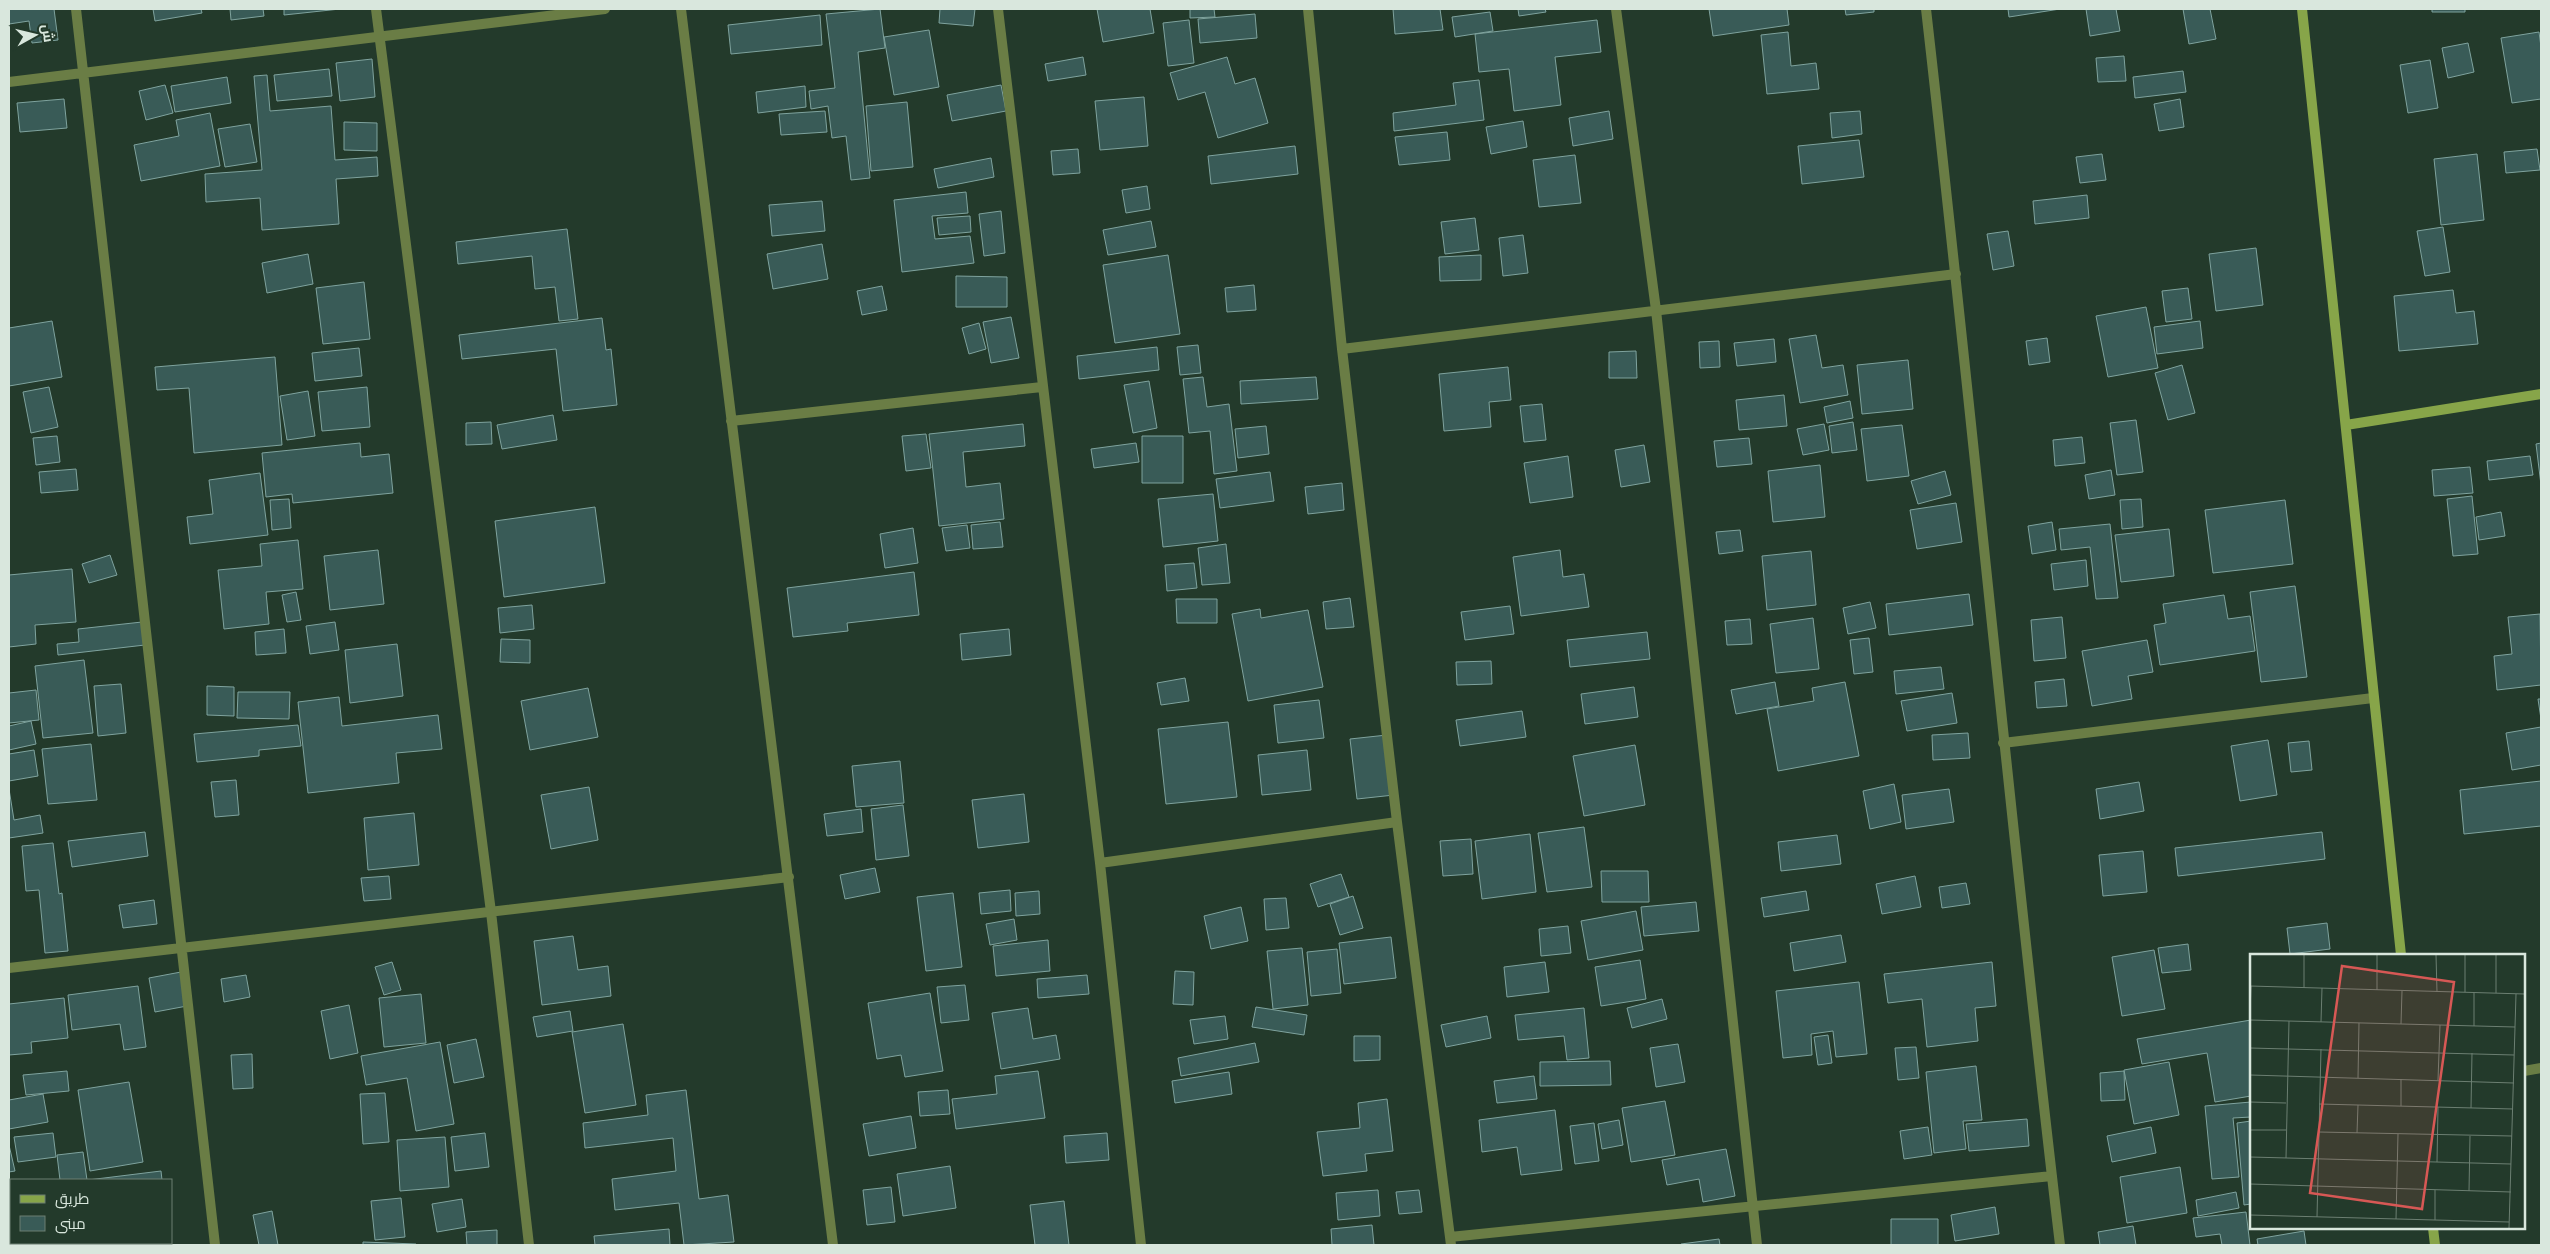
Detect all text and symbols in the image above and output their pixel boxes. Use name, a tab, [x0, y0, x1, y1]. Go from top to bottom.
north arrow	[10, 10, 60, 60]
text: ش	[38, 23, 58, 43]
inset map	[2250, 954, 2525, 1229]
legend	[10, 1179, 172, 1244]
text: طريق	[55, 1189, 89, 1209]
text: مبنى	[55, 1214, 86, 1234]

